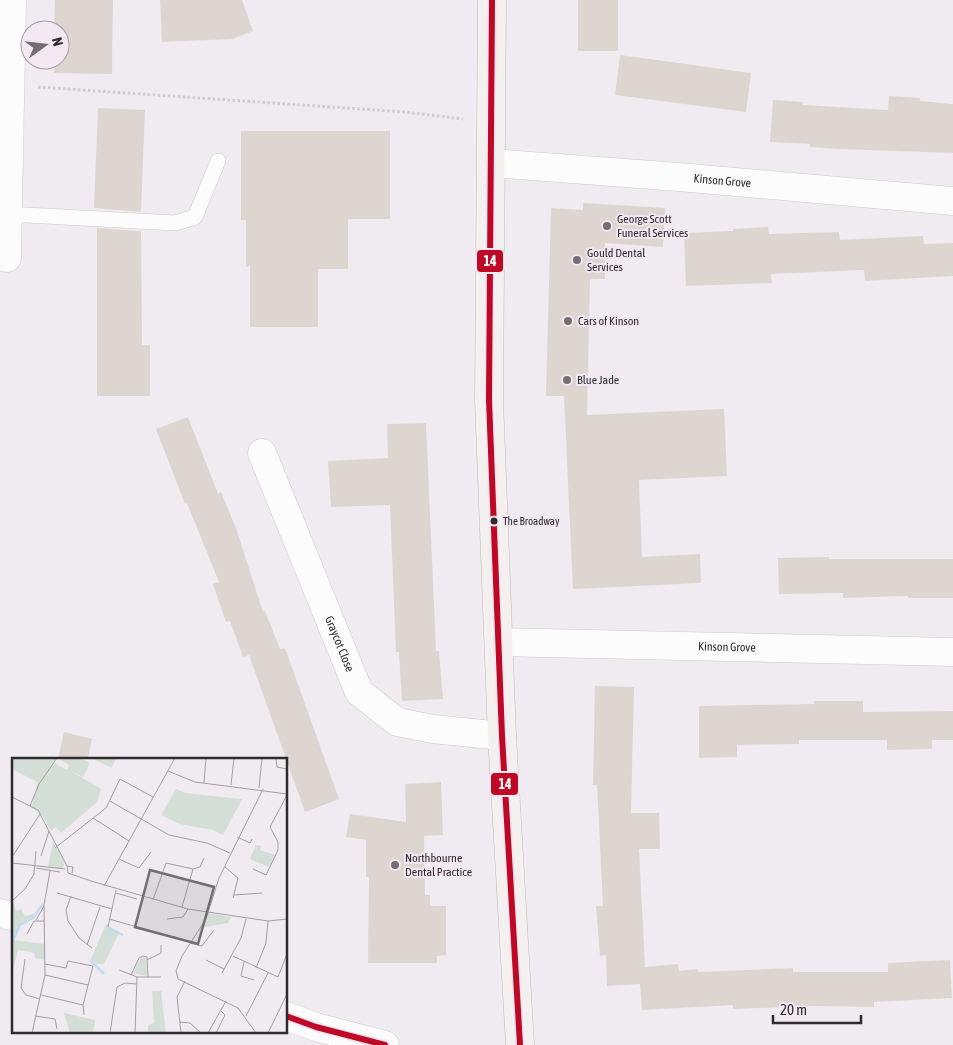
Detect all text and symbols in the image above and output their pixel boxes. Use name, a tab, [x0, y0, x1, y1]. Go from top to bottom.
north arrow	[20, 20, 70, 70]
text: N	[49, 36, 66, 48]
street label: Kinson Grove	[693, 171, 752, 190]
place label: George Scott Funeral Services	[617, 212, 688, 240]
marker: George Scott Funeral Services	[601, 220, 613, 232]
place label: Gould Dental Services	[587, 246, 646, 274]
line badge: 14	[476, 249, 504, 273]
text: 14	[483, 253, 497, 269]
marker: Gould Dental Services	[571, 254, 583, 266]
place label: Cars of Kinson	[578, 314, 639, 328]
marker: Cars of Kinson	[562, 315, 574, 327]
place label: Blue Jade	[577, 373, 619, 387]
marker: Blue Jade	[561, 374, 573, 386]
place label: The Broadway	[503, 515, 560, 527]
marker: The Broadway	[489, 516, 499, 526]
street label: Graycot Close	[322, 614, 357, 674]
street label: Kinson Grove	[698, 639, 756, 655]
inset map	[12, 758, 288, 1032]
line badge: 14	[490, 772, 519, 796]
text: 14	[498, 776, 512, 792]
place label: Northbourne Dental Practice	[405, 851, 472, 879]
marker: Northbourne Dental Practice	[389, 859, 401, 871]
scale bar	[773, 992, 860, 1024]
text: 20 m	[780, 1001, 807, 1018]

